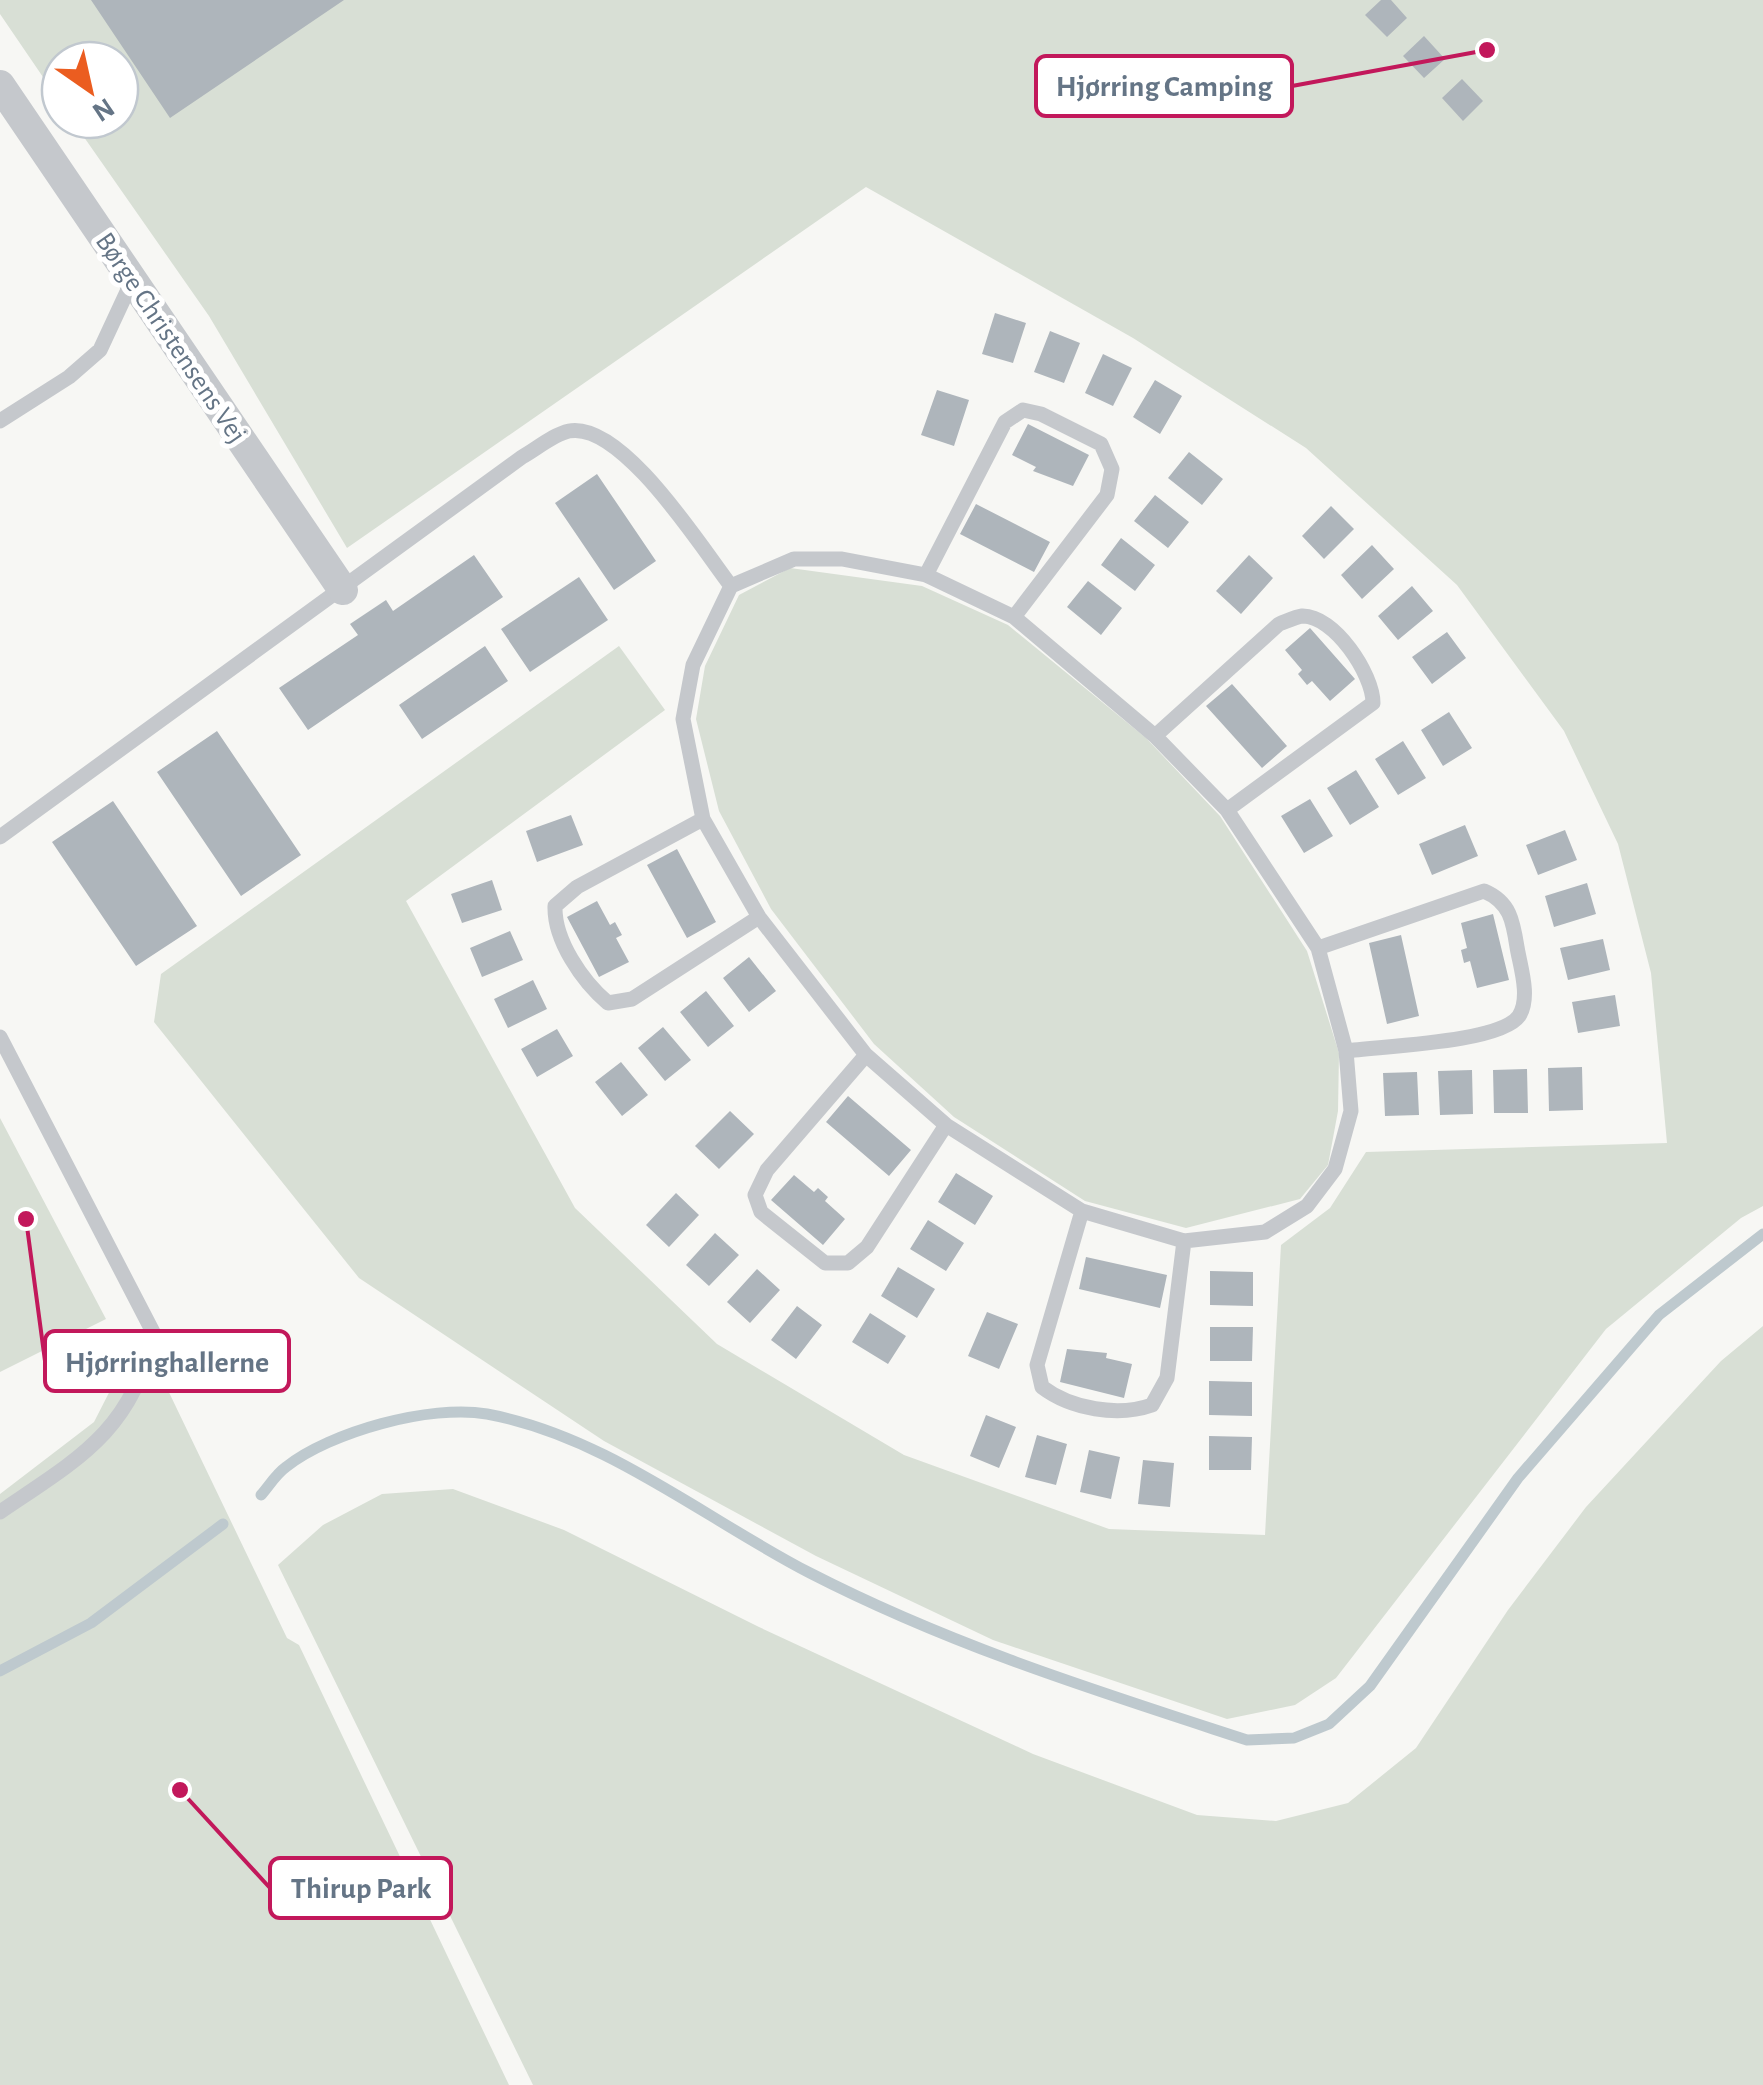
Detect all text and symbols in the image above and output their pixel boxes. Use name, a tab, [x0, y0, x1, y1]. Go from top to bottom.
north arrow	[40, 40, 140, 140]
callout: Hjørring Camping	[1036, 56, 1292, 116]
text: Hjørring Camping	[1056, 72, 1273, 102]
text: N	[87, 92, 119, 126]
street label: Børge Christensens Vej	[90, 228, 251, 448]
callout: Hjørringhallerne	[45, 1331, 289, 1391]
text: Hjørringhallerne	[65, 1348, 269, 1378]
callout: Thirup Park	[270, 1858, 451, 1918]
text: Thirup Park	[291, 1874, 431, 1904]

